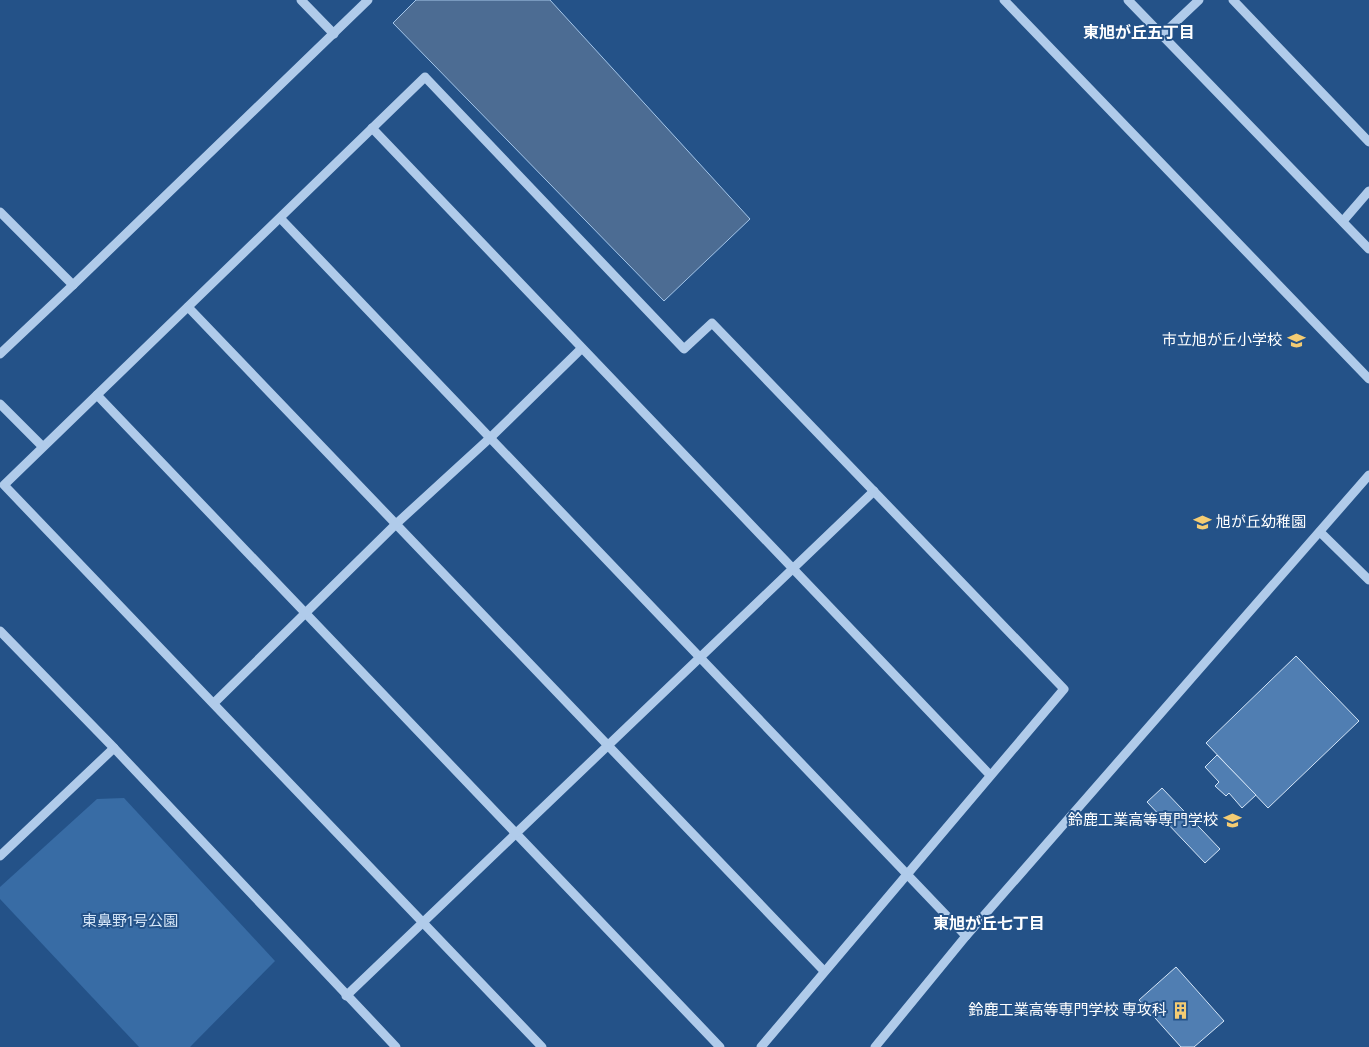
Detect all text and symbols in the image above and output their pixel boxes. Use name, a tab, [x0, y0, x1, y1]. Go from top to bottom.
district label: 東旭が丘五丁目	[1083, 23, 1195, 42]
school or university icon: 市立旭が丘小学校	[1286, 330, 1306, 350]
place label: 市立旭が丘小学校	[1162, 331, 1282, 349]
school or university icon: 旭が丘幼稚園	[1192, 512, 1212, 532]
place label: 旭が丘幼稚園	[1216, 513, 1306, 531]
school or university icon: 鈴鹿工業高等専門学校	[1222, 810, 1242, 830]
place label: 鈴鹿工業高等専門学校	[1068, 811, 1218, 829]
park label: 東鼻野1号公園	[82, 912, 178, 930]
district label: 東旭が丘七丁目	[933, 914, 1045, 933]
building icon: 鈴鹿工業高等専門学校 専攻科	[1171, 1000, 1191, 1020]
place label: 鈴鹿工業高等専門学校 専攻科	[968, 1001, 1167, 1019]

